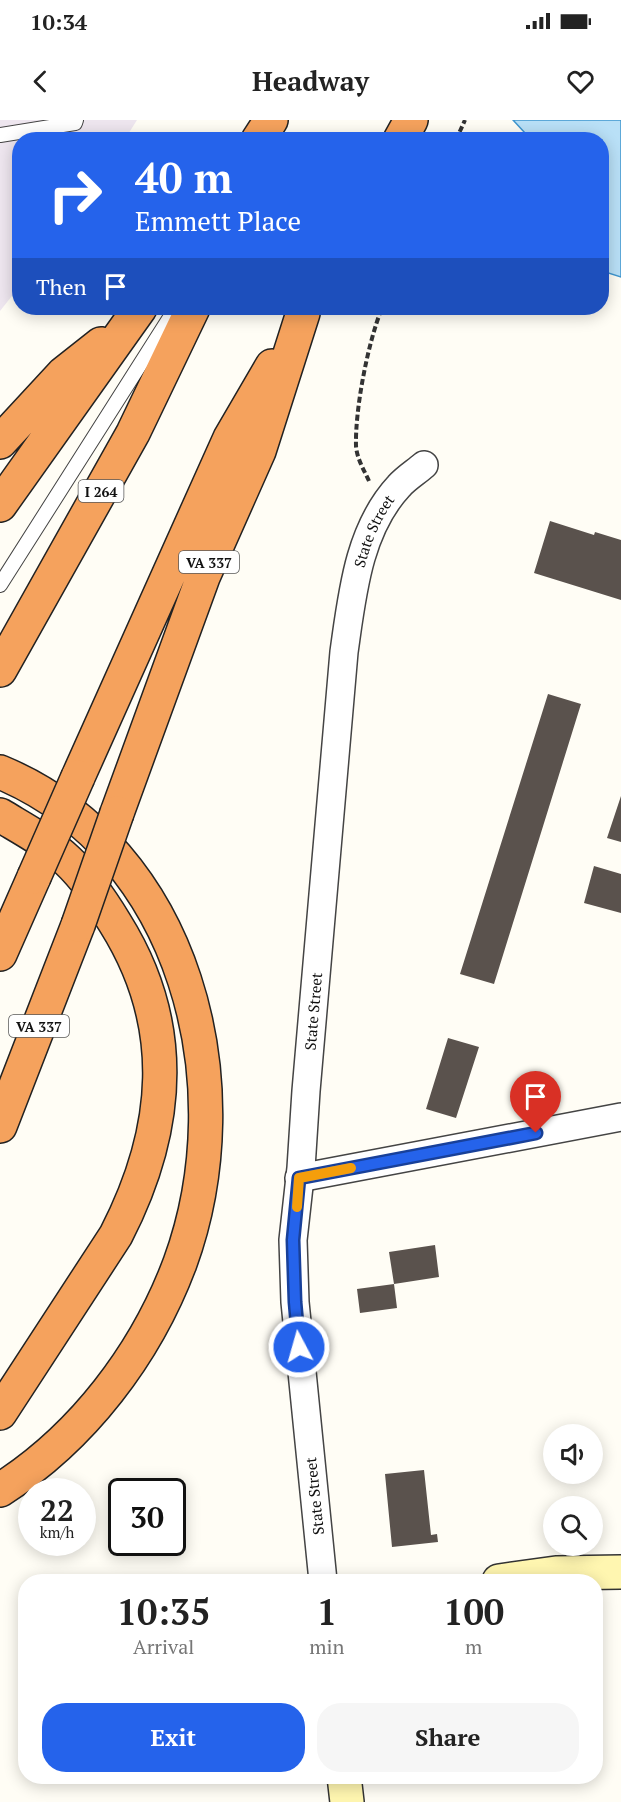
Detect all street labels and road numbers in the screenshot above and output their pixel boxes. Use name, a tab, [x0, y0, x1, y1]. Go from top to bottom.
road number: I 264	[78, 480, 124, 502]
street label: State Street	[349, 490, 399, 570]
road number: VA 337	[179, 551, 239, 573]
street label: State Street	[300, 971, 326, 1051]
road number: VA 337	[9, 1015, 69, 1037]
street label: State Street	[300, 1456, 328, 1536]

